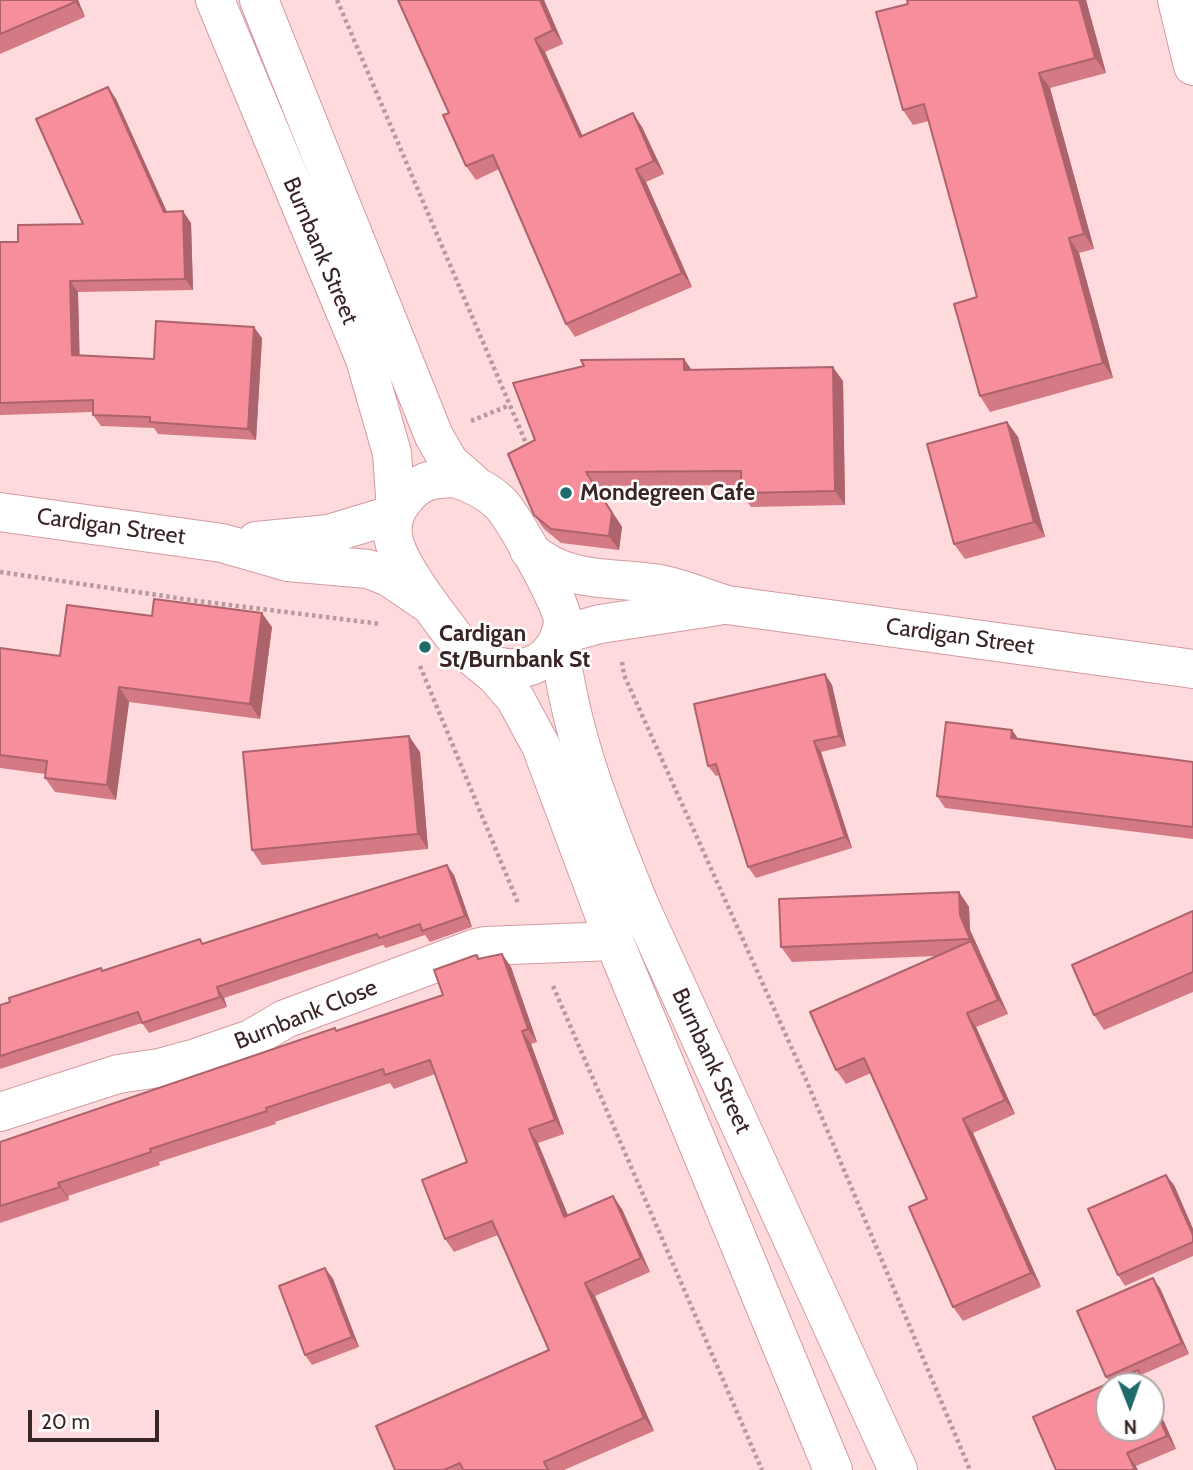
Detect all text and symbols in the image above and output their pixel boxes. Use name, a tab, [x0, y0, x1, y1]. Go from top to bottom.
street label: Burnbank Street	[277, 173, 363, 329]
place label: Mondegreen Cafe	[580, 479, 755, 507]
marker: Mondegreen Cafe	[558, 485, 574, 501]
street label: Cardigan Street	[35, 503, 187, 551]
street label: Cardigan Street	[884, 613, 1036, 661]
place label: Cardigan St/Burnbank St	[439, 620, 590, 674]
marker: Cardigan St/Burnbank St	[417, 639, 433, 655]
street label: Burnbank Close	[231, 974, 381, 1056]
street label: Burnbank Street	[665, 984, 757, 1138]
north arrow	[1095, 1372, 1165, 1442]
scale bar	[32, 1396, 163, 1440]
text: 20 m	[41, 1409, 90, 1434]
text: N	[1123, 1415, 1137, 1438]

